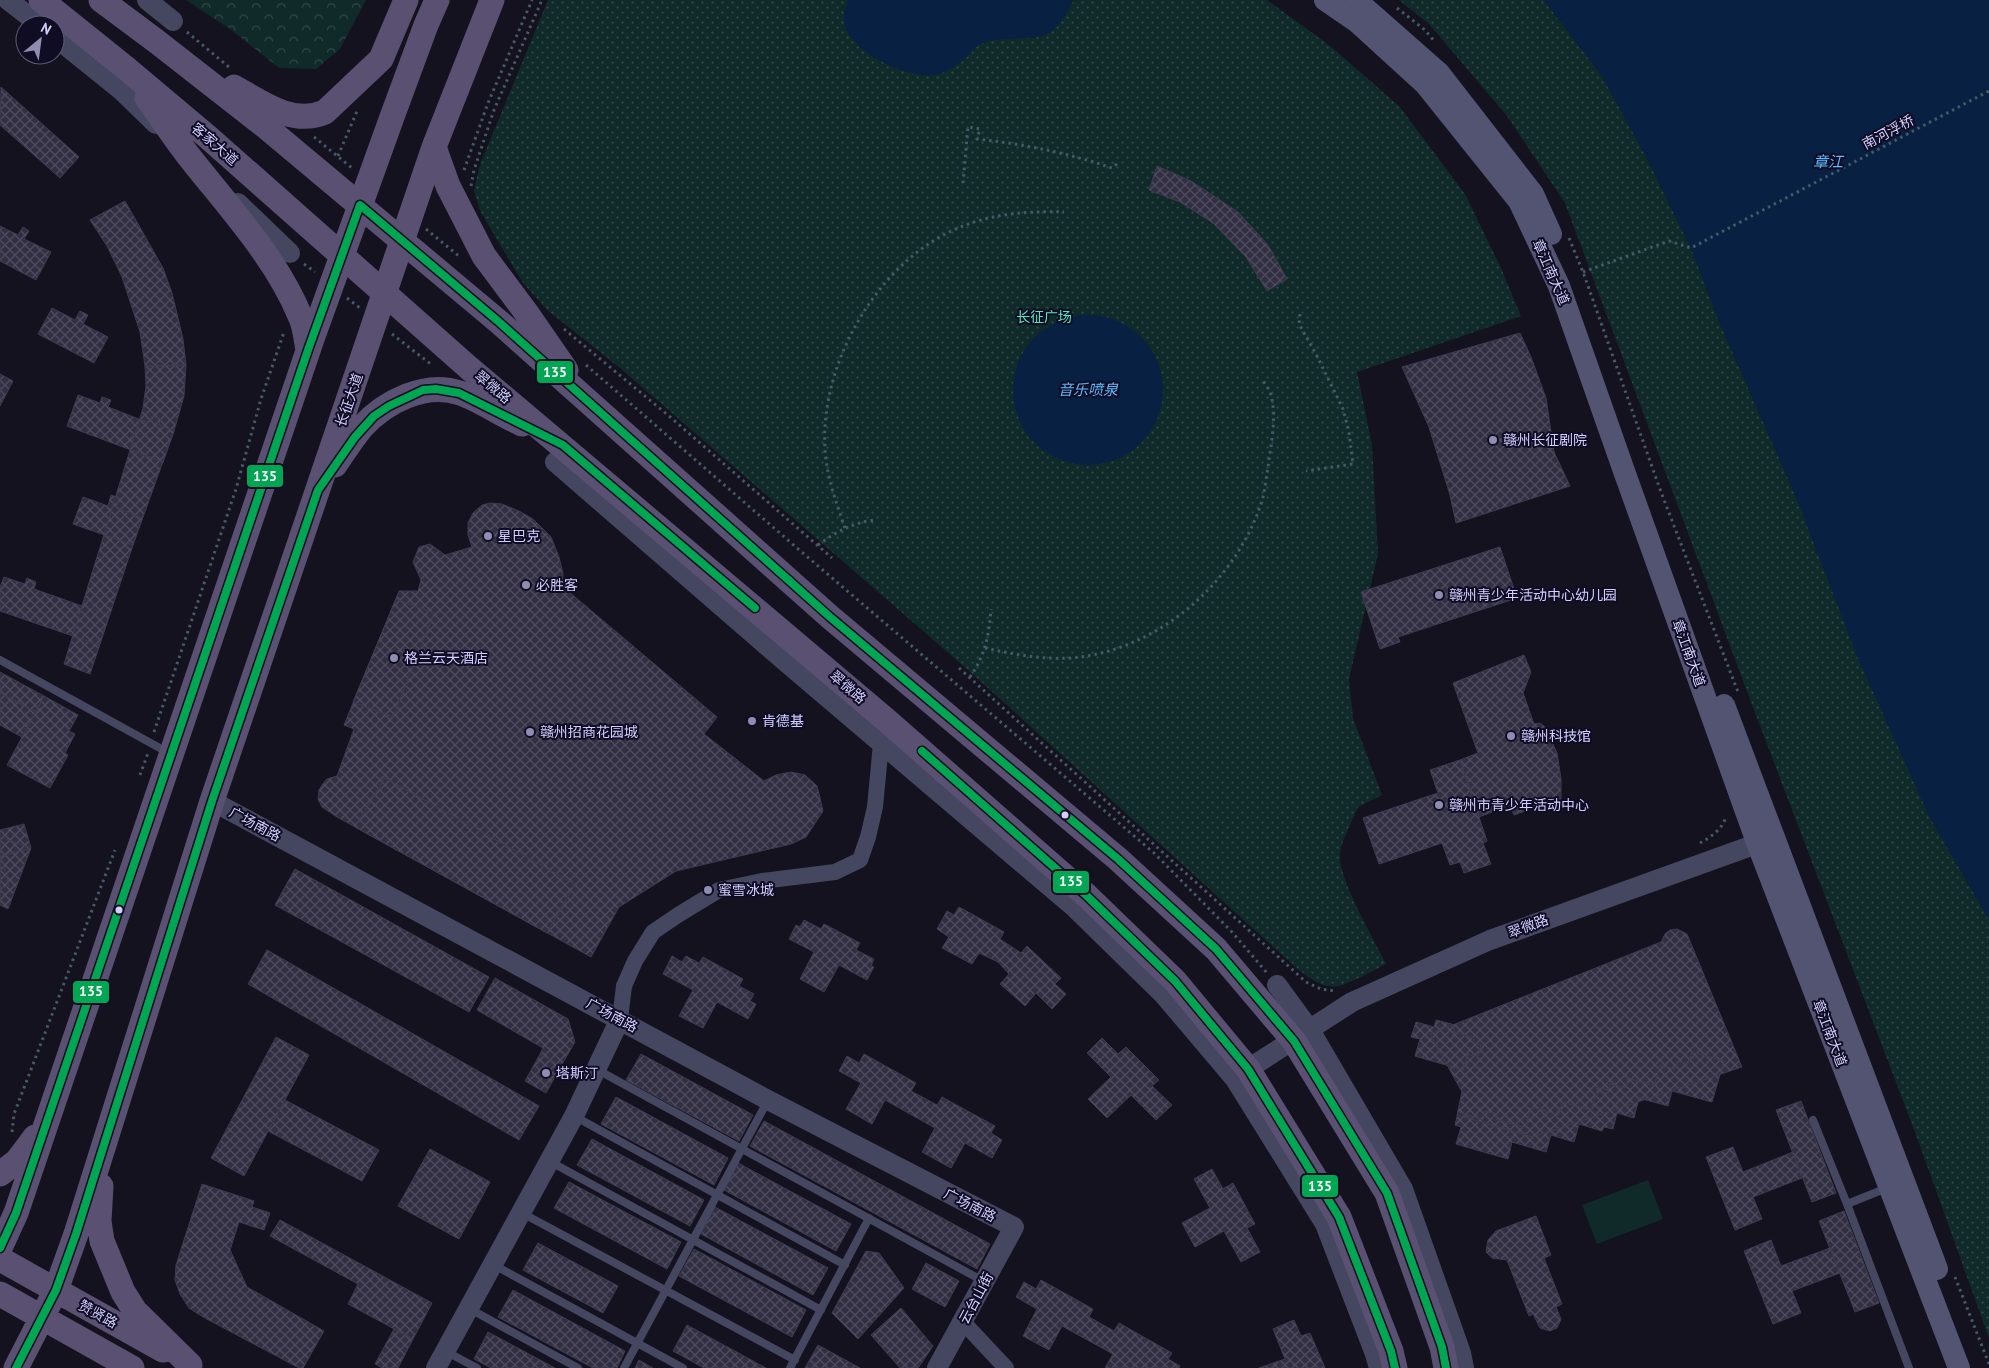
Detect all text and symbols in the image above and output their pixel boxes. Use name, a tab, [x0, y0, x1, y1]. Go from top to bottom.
north arrow	[15, 15, 65, 65]
text: N	[38, 19, 55, 39]
street label: 南河浮桥	[1859, 111, 1917, 153]
street label: 客家大道	[188, 119, 242, 169]
water label: 章江	[1813, 152, 1845, 171]
street label: 章江南大道	[1529, 236, 1573, 308]
park label: 长征广场	[1016, 308, 1072, 326]
line badge: 135	[536, 360, 574, 384]
text: 135	[543, 363, 567, 381]
street label: 翠微路	[471, 367, 515, 407]
street label: 长征大道	[331, 371, 367, 429]
water label: 音乐喷泉	[1058, 380, 1119, 399]
place label: 赣州长征剧院	[1503, 431, 1587, 449]
marker: 赣州长征剧院	[1487, 434, 1499, 446]
line badge: 135	[246, 464, 284, 488]
text: 135	[253, 467, 277, 485]
place label: 星巴克	[498, 527, 540, 545]
marker: 星巴克	[482, 530, 494, 542]
place label: 必胜客	[536, 576, 578, 594]
marker: 必胜客	[520, 579, 532, 591]
place label: 赣州青少年活动中心幼儿园	[1449, 586, 1617, 604]
marker: 赣州青少年活动中心幼儿园	[1433, 589, 1445, 601]
street label: 章江南大道	[1669, 617, 1709, 689]
place label: 格兰云天酒店	[404, 649, 488, 667]
marker: 格兰云天酒店	[388, 652, 400, 664]
street label: 翠微路	[826, 666, 870, 708]
place label: 肯德基	[762, 712, 804, 730]
marker: 肯德基	[746, 715, 758, 727]
place label: 赣州招商花园城	[540, 723, 638, 741]
marker: 赣州招商花园城	[524, 726, 536, 738]
place label: 赣州科技馆	[1521, 727, 1591, 745]
marker: 赣州科技馆	[1505, 730, 1517, 742]
place label: 赣州市青少年活动中心	[1449, 796, 1589, 814]
marker: 赣州市青少年活动中心	[1433, 799, 1445, 811]
street label: 广场南路	[226, 803, 284, 845]
unlabelled marker	[1060, 810, 1070, 820]
line badge: 135	[1052, 870, 1090, 894]
text: 135	[1059, 872, 1083, 890]
place label: 蜜雪冰城	[718, 881, 774, 899]
marker: 蜜雪冰城	[702, 884, 714, 896]
unlabelled marker	[114, 905, 124, 915]
street label: 翠微路	[1505, 910, 1551, 942]
line badge: 135	[72, 980, 110, 1004]
text: 135	[79, 982, 103, 1000]
street label: 广场南路	[583, 994, 641, 1036]
street label: 章江南大道	[1809, 997, 1851, 1069]
place label: 塔斯汀	[556, 1064, 598, 1082]
marker: 塔斯汀	[540, 1067, 552, 1079]
line badge: 135	[1301, 1174, 1339, 1198]
text: 135	[1308, 1177, 1332, 1195]
street label: 广场南路	[941, 1184, 999, 1226]
street label: 云台山街	[955, 1269, 997, 1327]
street label: 赞贤路	[75, 1296, 121, 1332]

